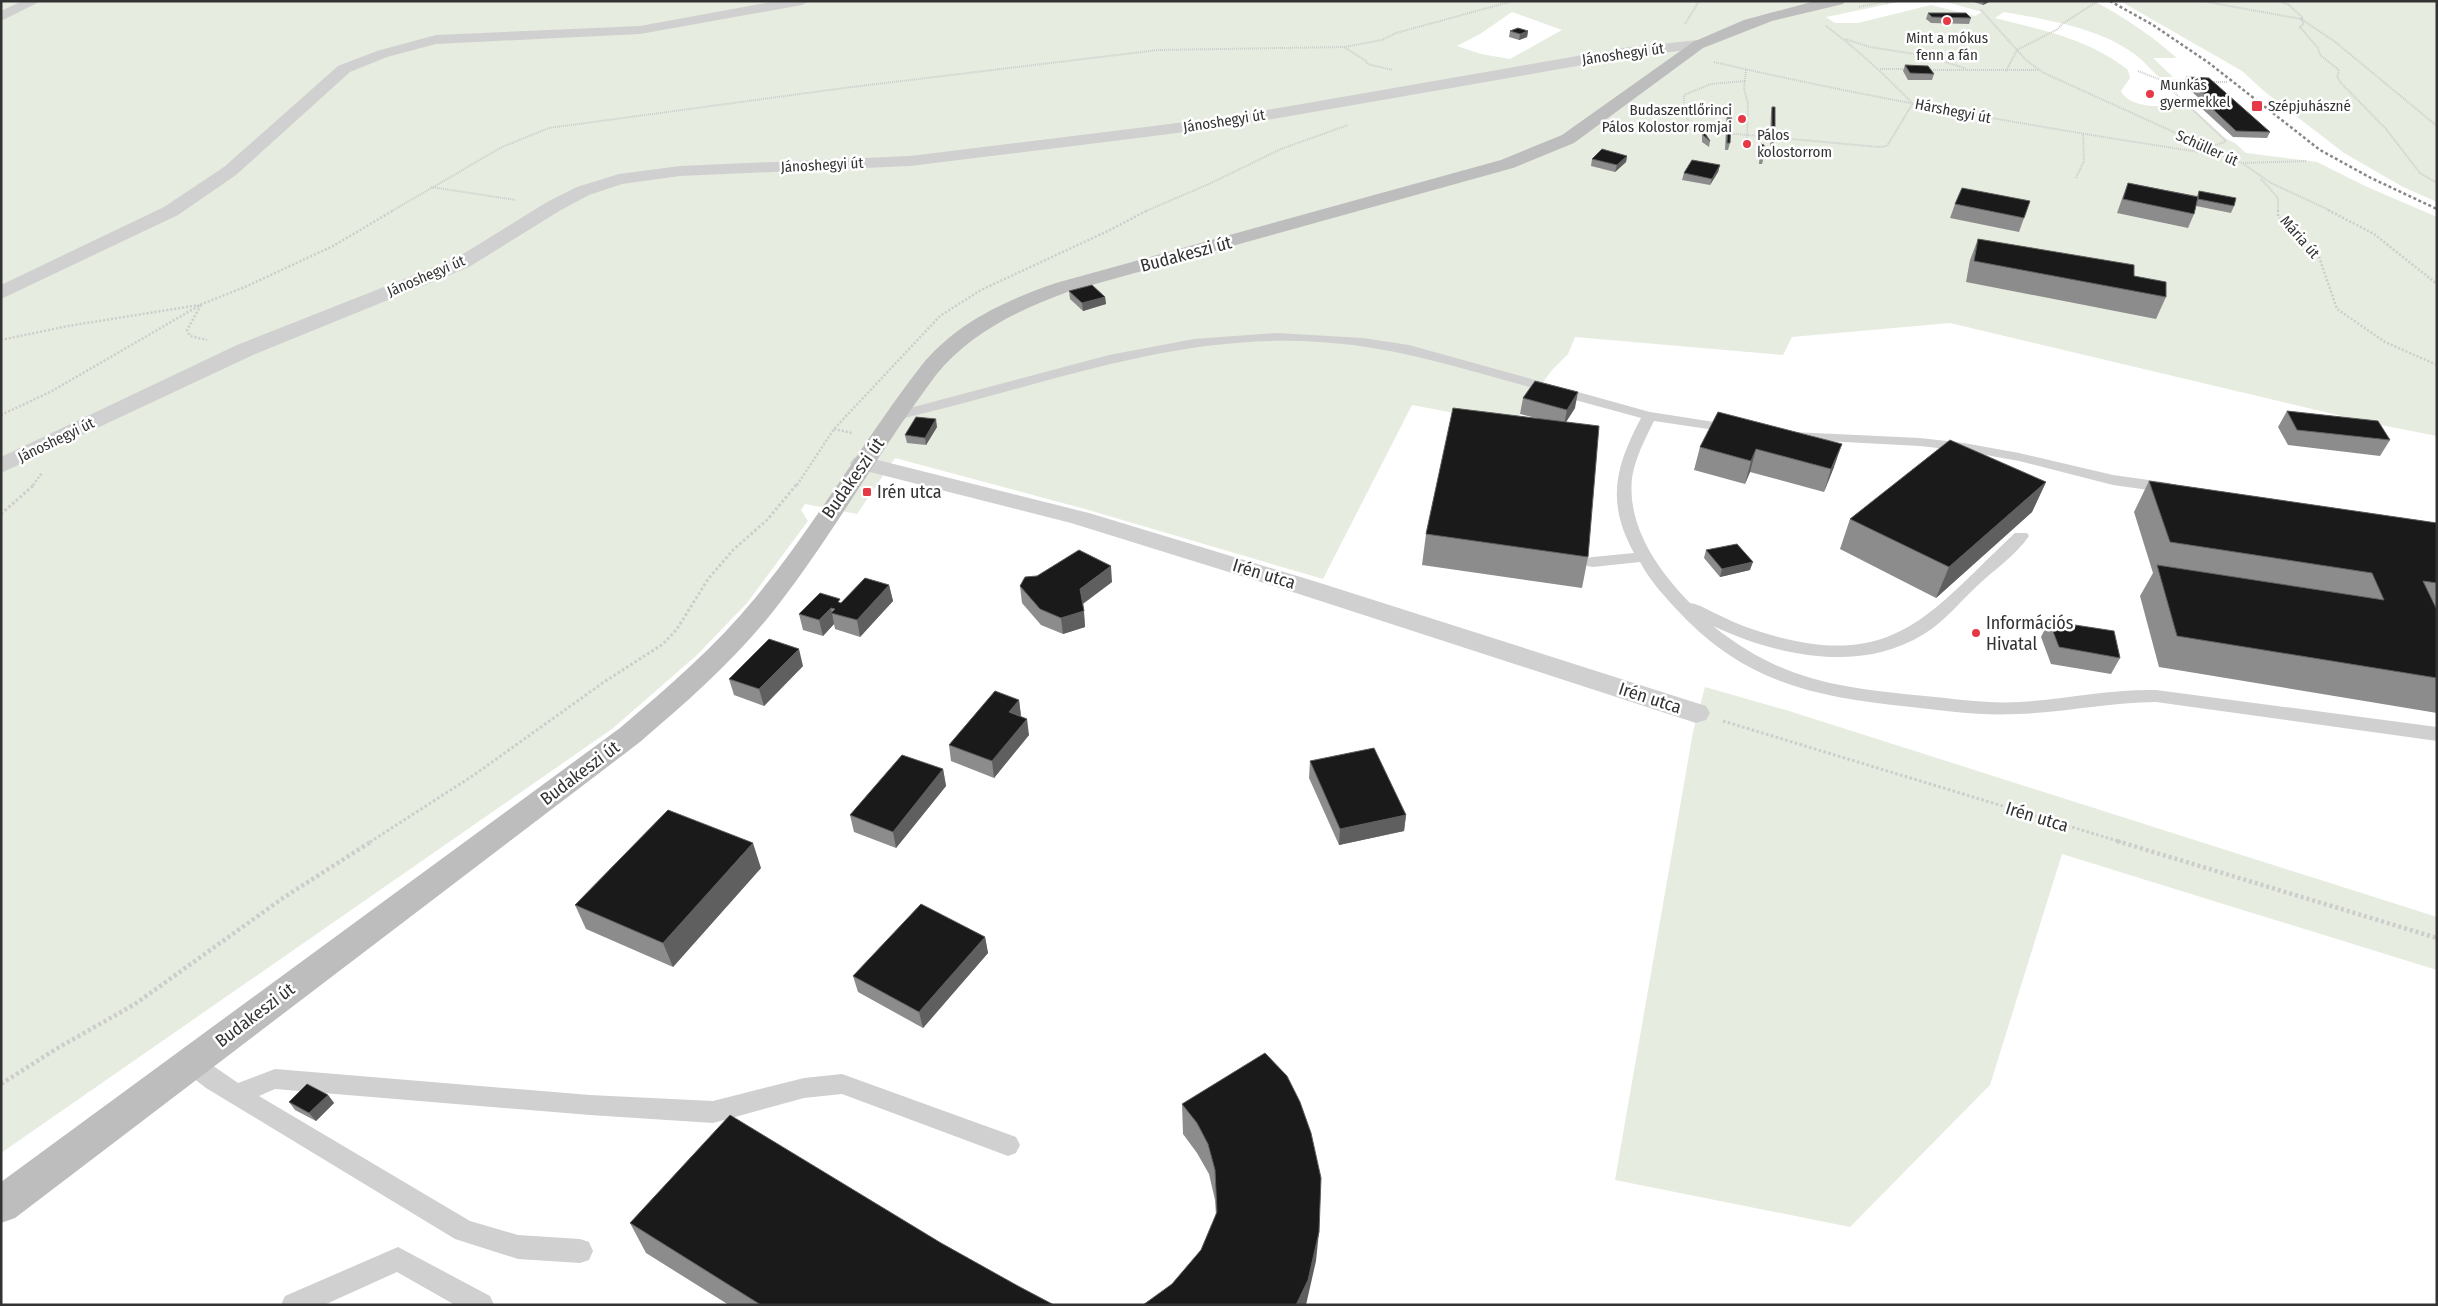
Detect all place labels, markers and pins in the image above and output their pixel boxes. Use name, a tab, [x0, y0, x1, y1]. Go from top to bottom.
marker: Mint a mókus fenn a fán	[1941, 15, 1953, 27]
place label: Mint a mókus fenn a fán	[1906, 29, 1988, 64]
place label: Munkás gyermekkel	[2160, 76, 2231, 111]
marker: Munkás gyermekkel	[2144, 88, 2156, 100]
place label: Szépjuhászné	[2268, 97, 2351, 115]
marker: Szépjuhászné	[2250, 99, 2264, 113]
place label: Budaszentlőrinci Pálos Kolostor romjai	[1602, 101, 1732, 136]
marker: Budaszentlőrinci Pálos Kolostor romjai	[1736, 113, 1748, 125]
place label: Pálos kolostorrom	[1757, 126, 1832, 161]
marker: Pálos kolostorrom	[1741, 138, 1753, 150]
place label: Irén utca	[877, 481, 942, 503]
marker: Irén utca	[861, 486, 873, 498]
place label: Információs Hivatal	[1986, 612, 2074, 655]
marker: Információs Hivatal	[1970, 627, 1982, 639]

